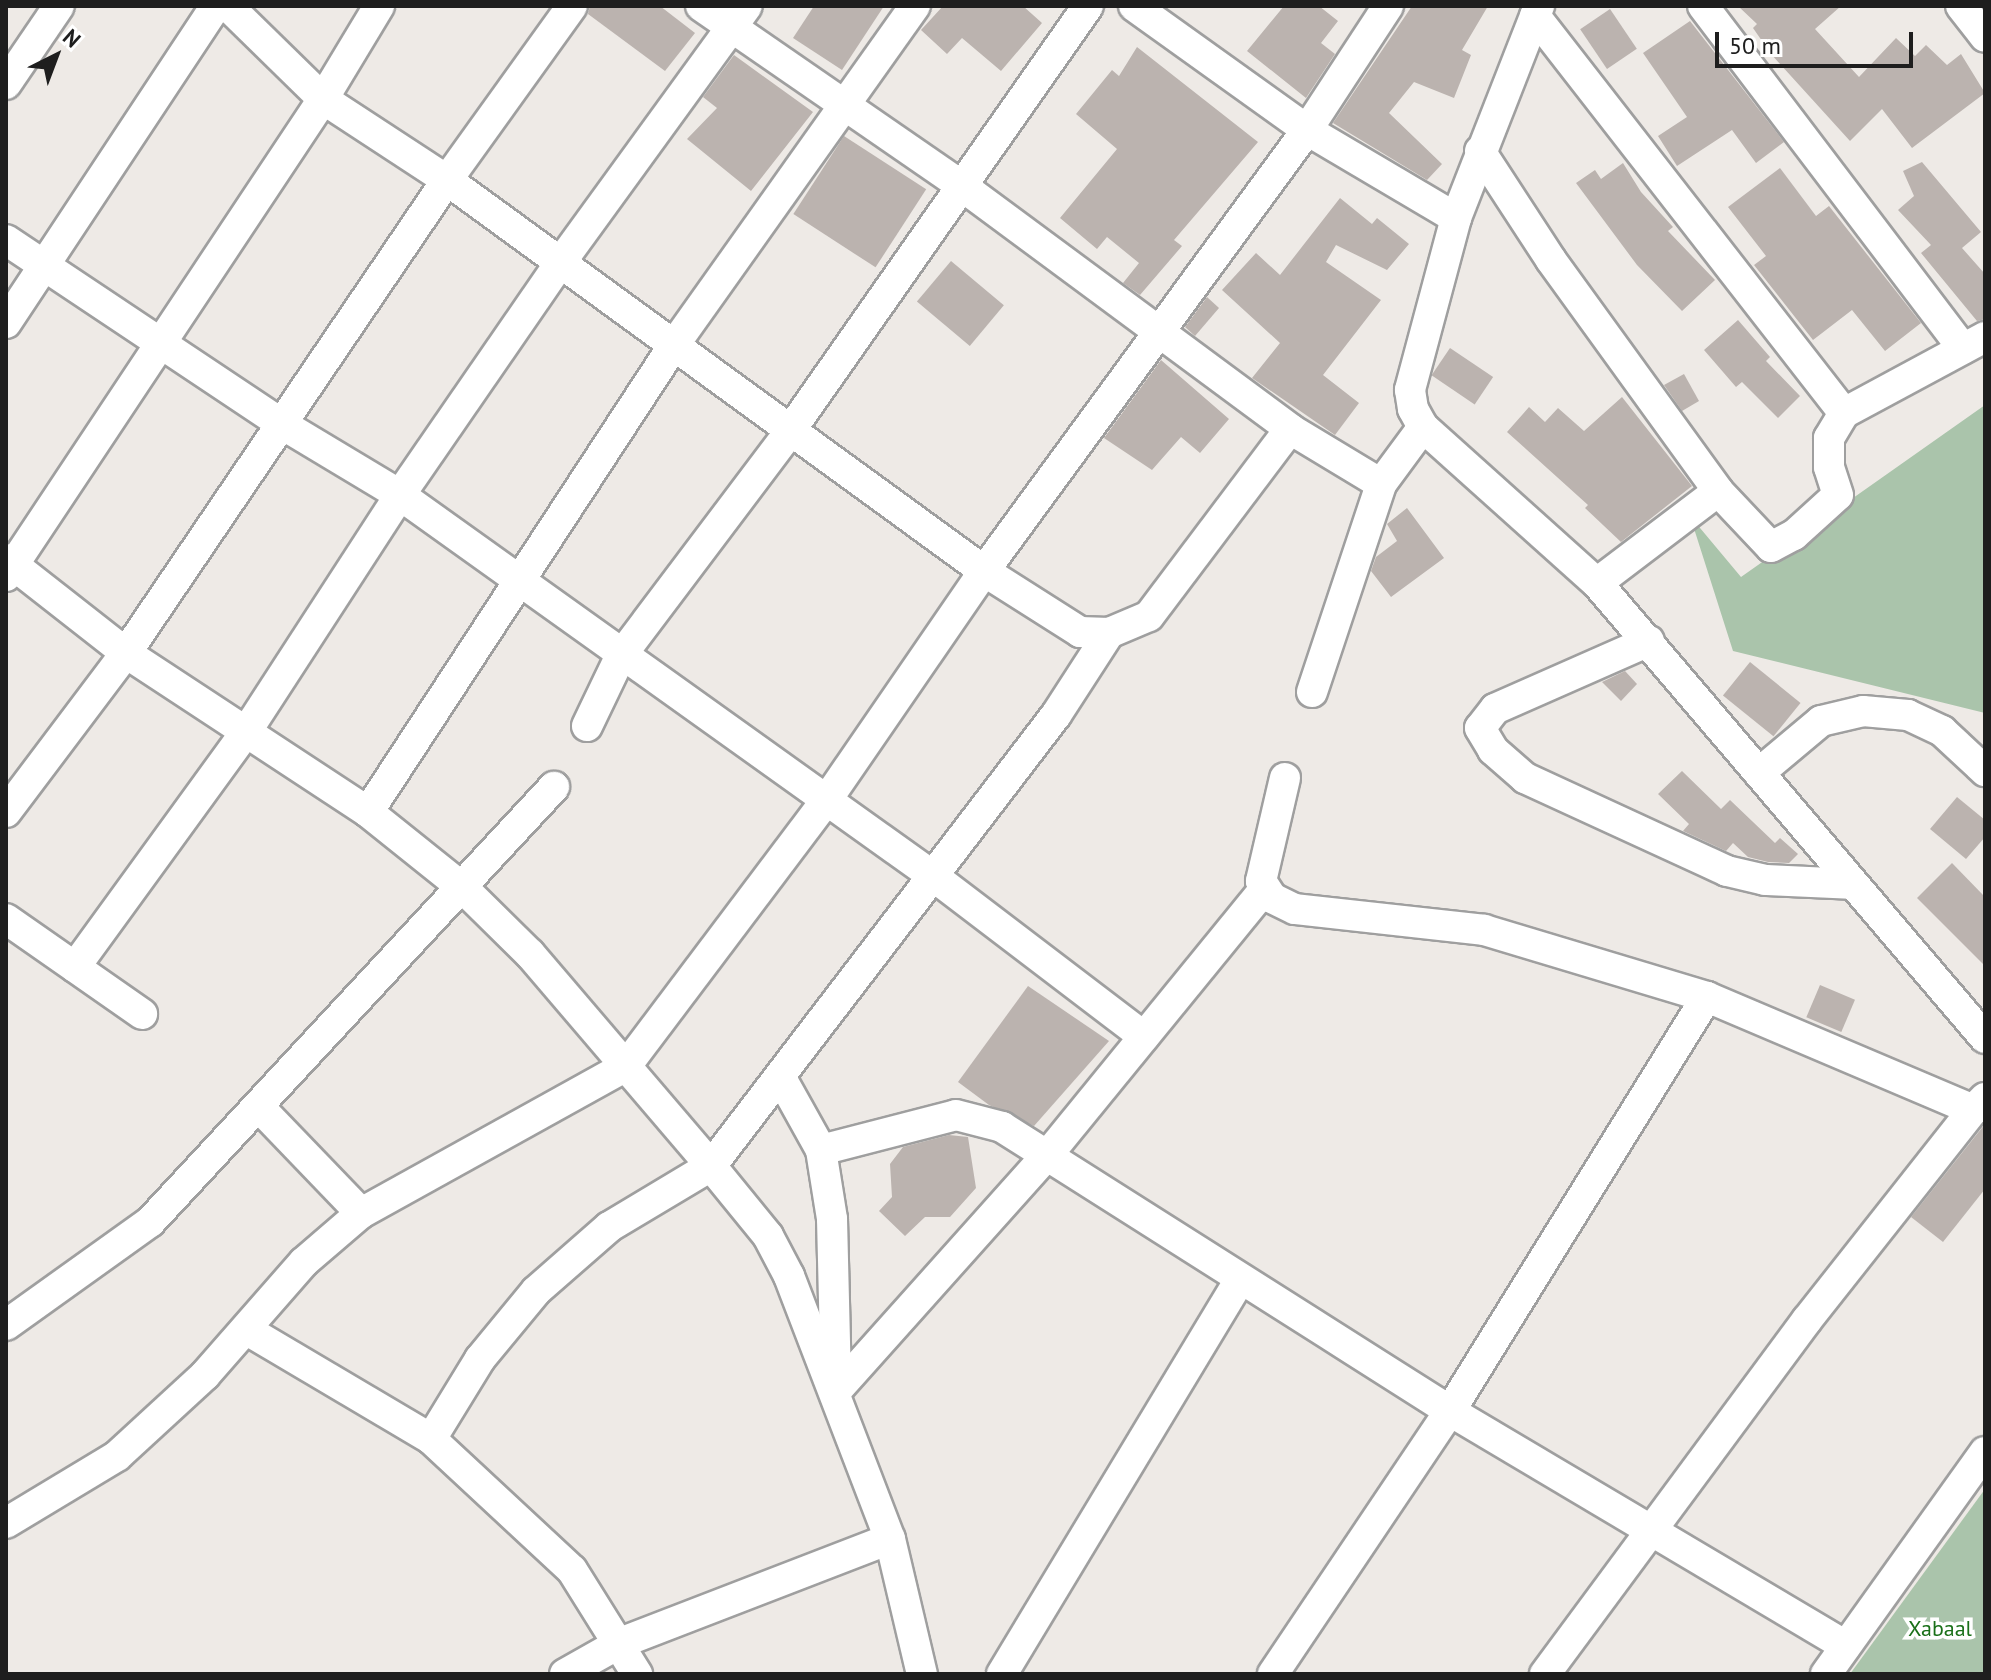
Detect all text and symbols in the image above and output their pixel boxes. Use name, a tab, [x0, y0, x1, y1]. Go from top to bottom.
north arrow	[16, 16, 96, 96]
scale bar	[1719, 16, 1917, 66]
text: N	[57, 23, 87, 53]
text: 50 m	[1729, 30, 1781, 61]
park label: Xabaal	[1908, 1616, 1972, 1642]

